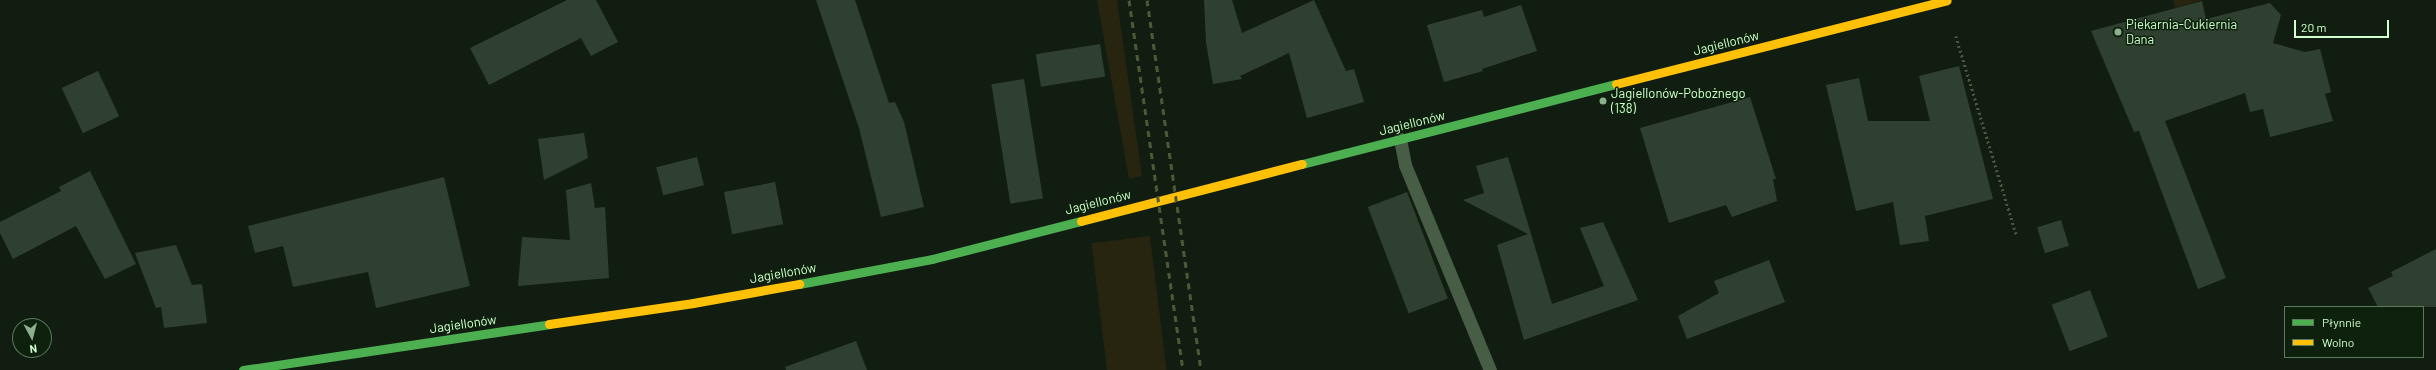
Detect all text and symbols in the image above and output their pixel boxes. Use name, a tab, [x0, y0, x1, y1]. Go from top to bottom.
scale bar	[2296, 12, 2391, 38]
place label: Piekarnia-Cukiernia Dana	[2126, 17, 2237, 48]
text: 20 m	[2301, 20, 2327, 34]
street label: Jagiellonów	[1691, 27, 1761, 59]
marker: Piekarnia-Cukiernia Dana	[2113, 27, 2123, 37]
place label: Jagiellonów-Pobożnego (138)	[1611, 86, 1746, 117]
marker: Jagiellonów-Pobożnego (138)	[1598, 96, 1608, 106]
street label: Jagiellonów	[1377, 107, 1447, 139]
street label: Jagiellonów	[1063, 186, 1133, 218]
street label: Jagiellonów	[748, 259, 818, 287]
legend	[2284, 306, 2424, 358]
street label: Jagiellonów	[429, 312, 497, 336]
text: Płynnie	[2322, 315, 2361, 329]
north arrow	[12, 318, 52, 358]
text: Wolno	[2322, 335, 2354, 349]
text: N	[29, 343, 38, 356]

